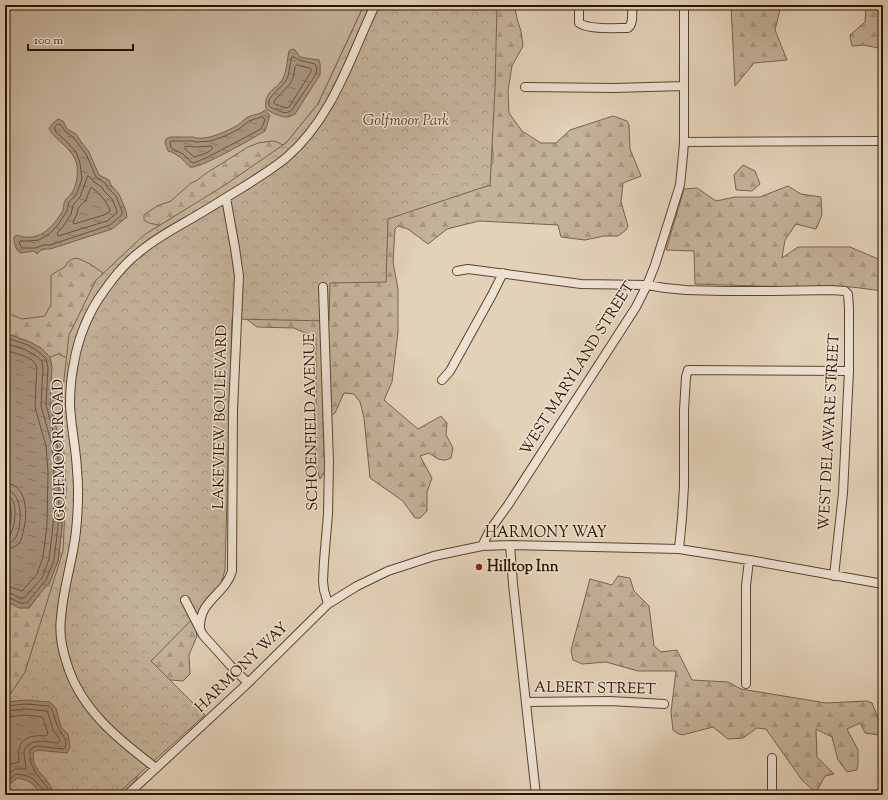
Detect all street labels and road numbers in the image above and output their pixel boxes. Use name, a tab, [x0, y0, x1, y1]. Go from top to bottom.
street label: WEST MARYLAND STREET	[516, 278, 640, 460]
street label: LAKEVIEW BOULEVARD	[209, 324, 233, 509]
street label: SCHOENFIELD AVENUE	[300, 333, 324, 511]
street label: WEST DELAWARE STREET	[814, 333, 846, 531]
street label: GOLFMOOR ROAD	[48, 379, 72, 521]
street label: HARMONY WAY	[485, 523, 607, 544]
street label: HARMONY WAY	[191, 618, 293, 718]
street label: ALBERT STREET	[534, 677, 657, 701]

